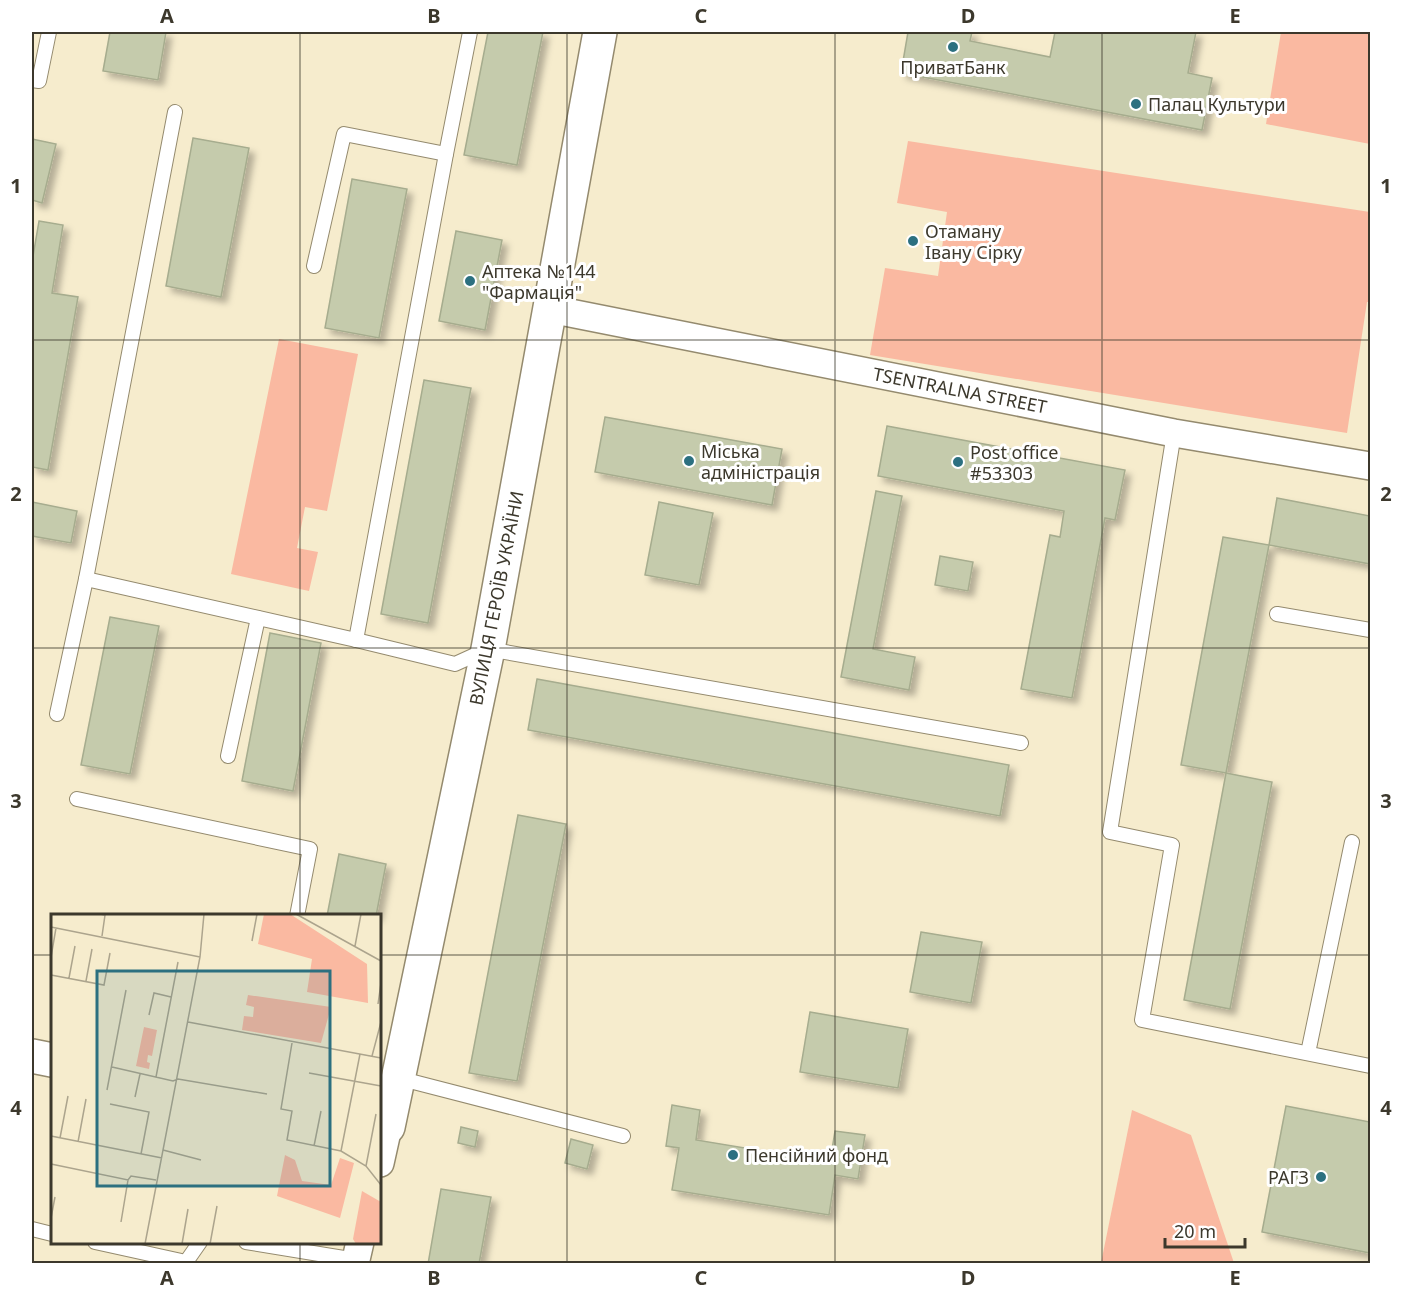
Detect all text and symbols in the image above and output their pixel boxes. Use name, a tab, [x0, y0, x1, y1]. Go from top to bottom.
text: A	[160, 2, 174, 29]
text: B	[427, 2, 441, 29]
text: C	[695, 2, 708, 29]
text: D	[961, 2, 975, 29]
text: E	[1229, 2, 1241, 29]
marker: ПриватБанк	[946, 40, 960, 54]
place label: ПриватБанк	[900, 55, 1006, 79]
place label: Палац Культури	[1148, 92, 1286, 116]
marker: Палац Культури	[1129, 97, 1143, 111]
text: 1	[10, 172, 22, 199]
text: 1	[1380, 172, 1392, 199]
place label: Отаману Iвану Сiрку	[925, 219, 1023, 264]
marker: Отаману Iвану Сiрку	[906, 234, 920, 248]
place label: Аптека №144 "Фармація"	[482, 259, 596, 304]
marker: Аптека №144 "Фармація"	[463, 274, 477, 288]
street label: TSENTRALNA STREET	[871, 361, 1049, 419]
place label: Мiська адмiнicтрацiя	[701, 439, 820, 484]
place label: Post office #53303	[970, 440, 1058, 485]
marker: Мiська адмiнicтрацiя	[682, 454, 696, 468]
marker: Post office #53303	[951, 455, 965, 469]
text: 2	[10, 480, 22, 507]
text: 2	[1380, 480, 1392, 507]
street label: ВУЛИЦЯ ГЕРОЇВ УКРАЇНИ	[463, 489, 529, 707]
text: 3	[10, 787, 22, 814]
text: 3	[1380, 787, 1392, 814]
inset map	[51, 914, 381, 1244]
text: 4	[10, 1094, 22, 1121]
text: 4	[1380, 1094, 1392, 1121]
place label: Пенсійний фонд	[745, 1143, 888, 1167]
marker: Пенсійний фонд	[726, 1148, 740, 1162]
place label: РАГЗ	[1268, 1165, 1309, 1189]
marker: РАГЗ	[1314, 1170, 1328, 1184]
scale bar	[1165, 1211, 1244, 1249]
text: 20 m	[1174, 1219, 1216, 1243]
text: A	[160, 1264, 174, 1291]
text: B	[427, 1264, 441, 1291]
text: C	[695, 1264, 708, 1291]
text: D	[961, 1264, 975, 1291]
text: E	[1229, 1264, 1241, 1291]

